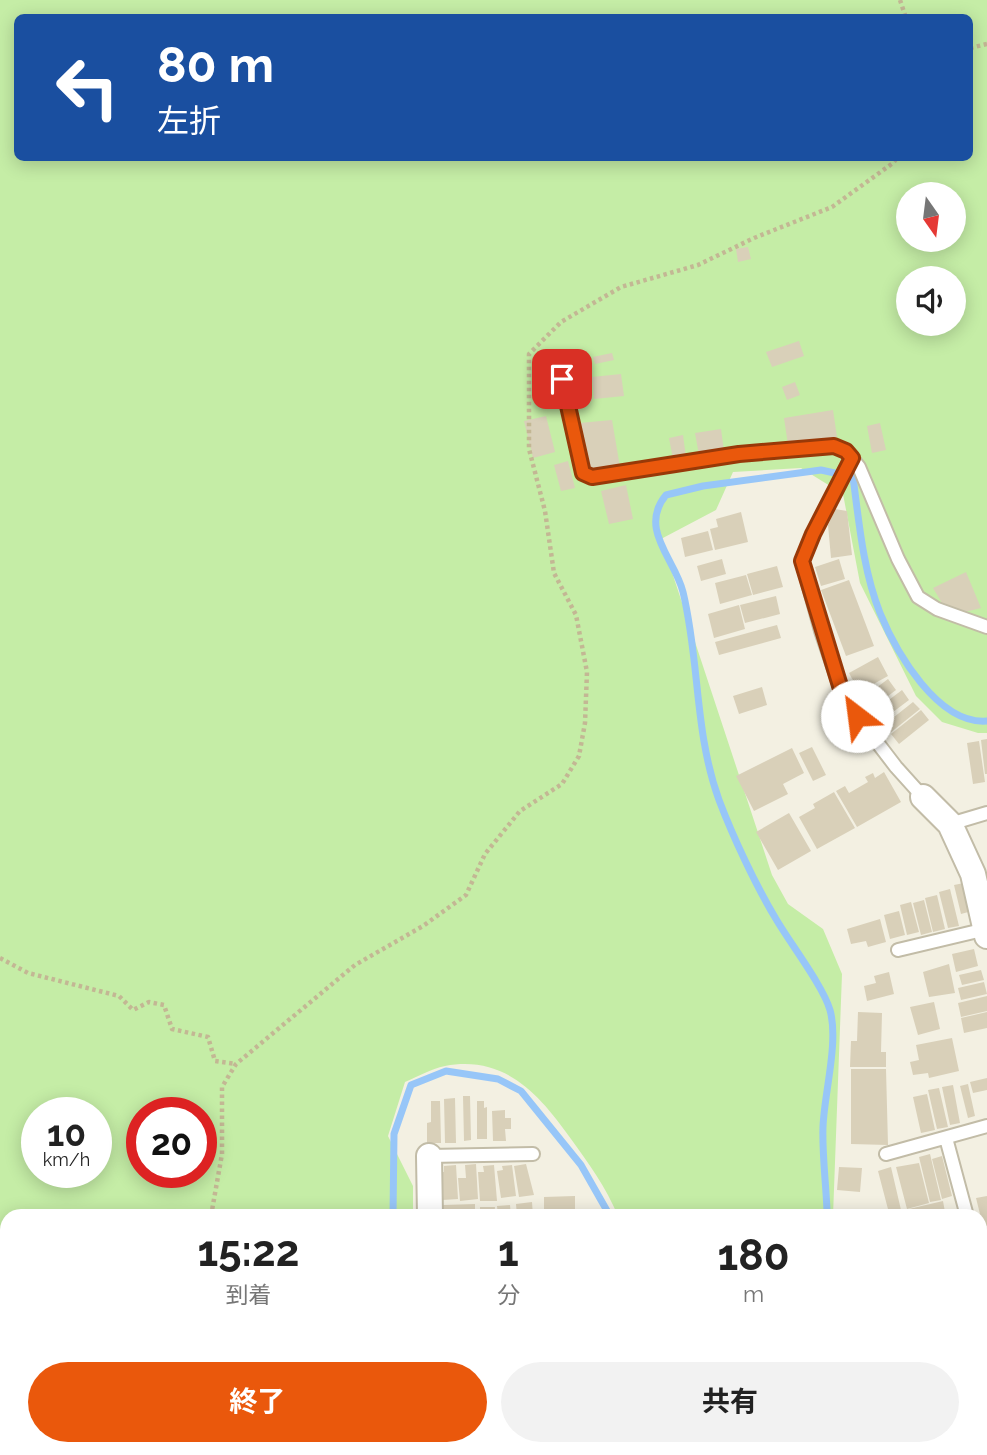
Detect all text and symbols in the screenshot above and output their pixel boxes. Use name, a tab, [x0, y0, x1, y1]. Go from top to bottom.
text: 80 m	[157, 36, 274, 93]
icon: left	[42, 42, 133, 133]
text: 左折	[157, 102, 221, 139]
north arrow	[896, 182, 966, 252]
map controls	[896, 182, 966, 336]
button: sound	[896, 266, 966, 336]
pin	[532, 349, 592, 409]
icon: arrive	[543, 360, 581, 398]
position arrow	[820, 679, 894, 753]
speed limit sign: 20	[126, 1097, 217, 1188]
text: 10	[47, 1113, 86, 1154]
text: km/h	[43, 1149, 90, 1170]
text: 15:22	[198, 1227, 299, 1276]
text: 1	[498, 1227, 519, 1276]
text: 180	[718, 1231, 789, 1280]
text: m	[743, 1280, 764, 1307]
text: 到着	[225, 1281, 271, 1308]
text: 分	[497, 1281, 520, 1308]
button: 終了	[28, 1362, 487, 1442]
button: 共有	[501, 1362, 959, 1442]

